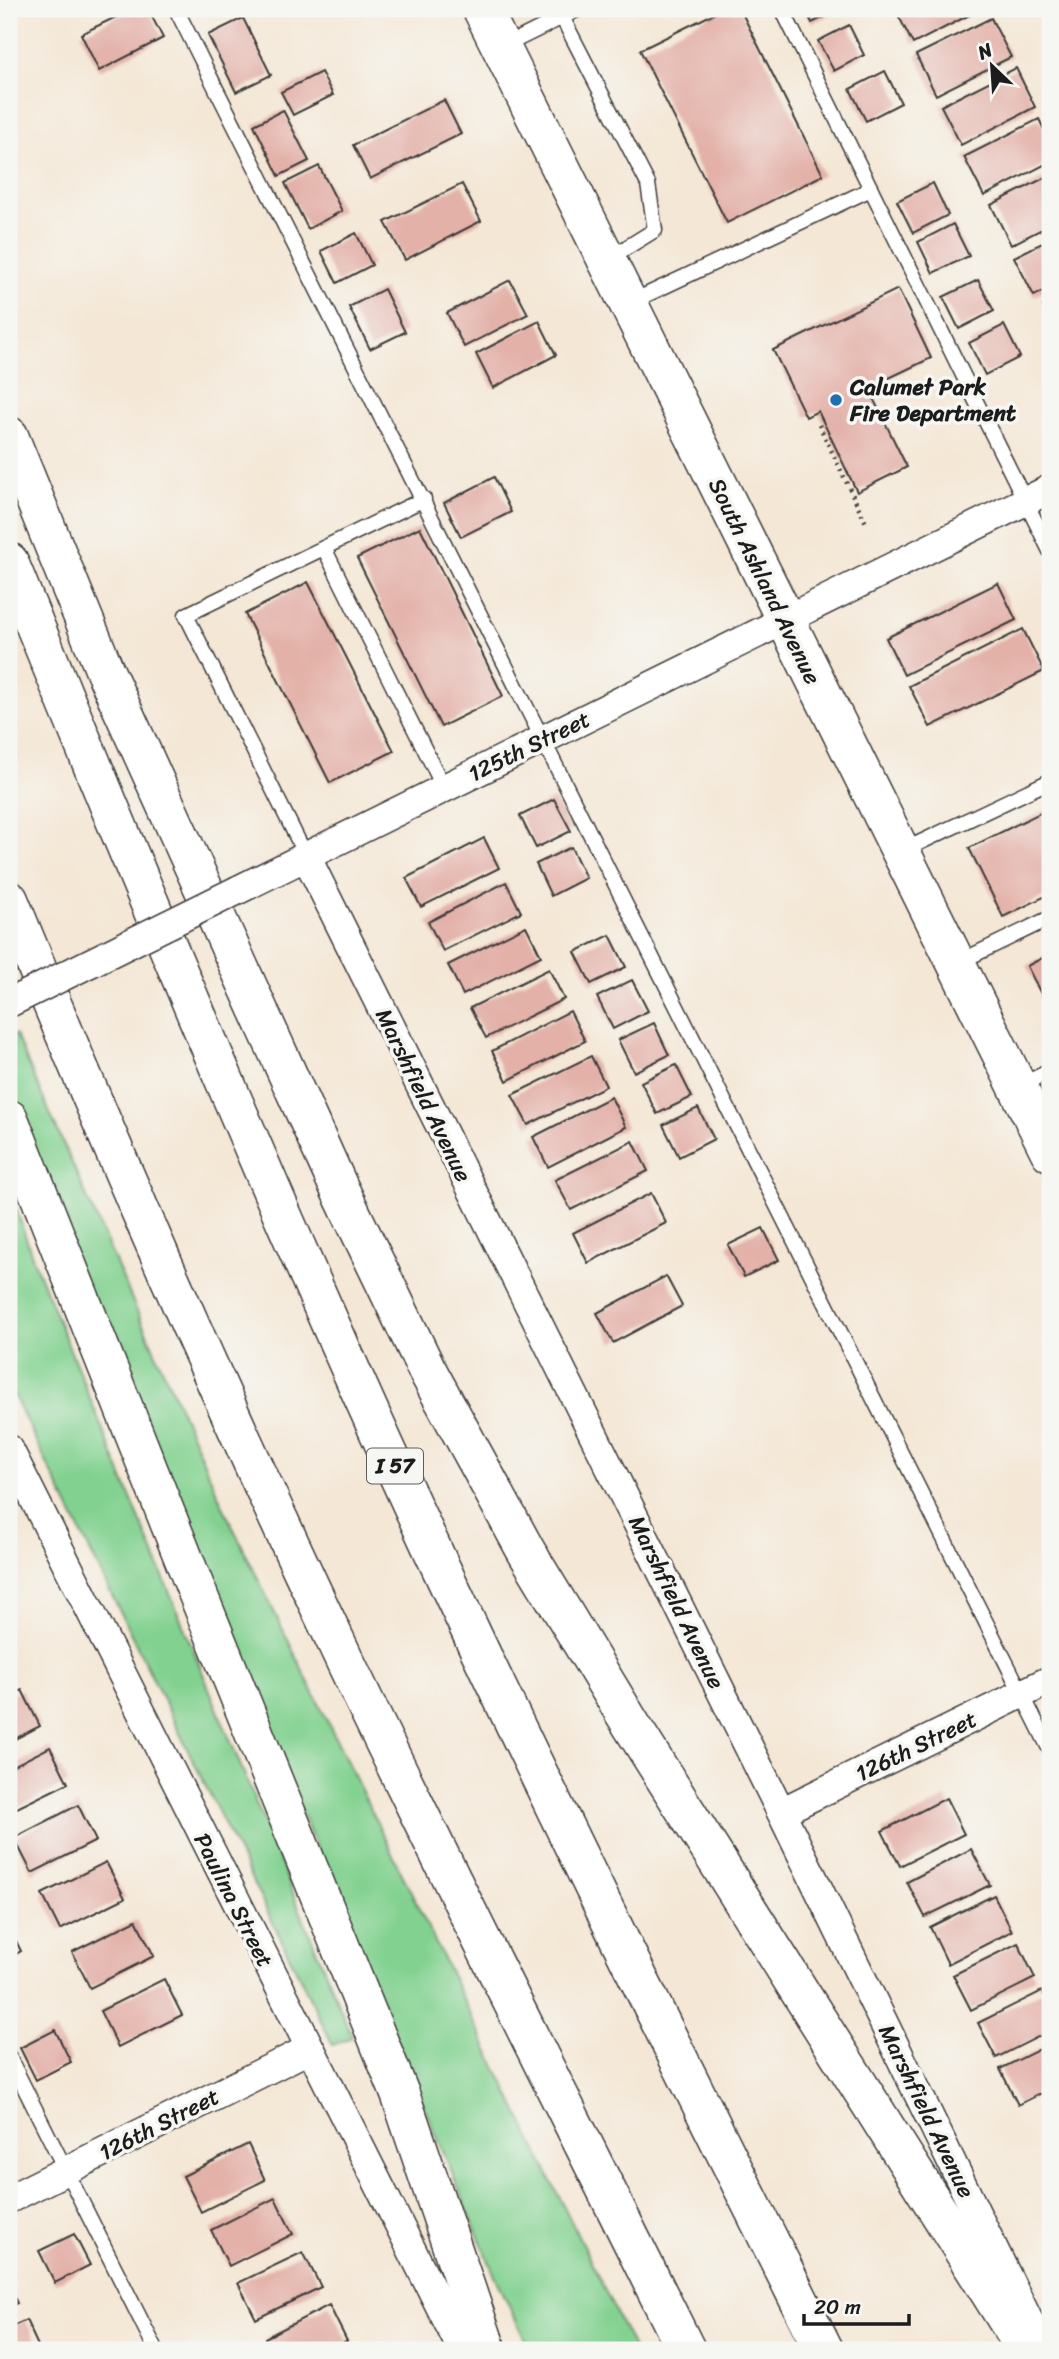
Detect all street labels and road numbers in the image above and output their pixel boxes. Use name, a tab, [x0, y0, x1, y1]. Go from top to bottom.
street label: South Ashland Avenue	[697, 471, 833, 692]
street label: 125th Street	[461, 699, 598, 794]
street label: Marshfield Avenue	[364, 1001, 484, 1189]
road number: I 57	[367, 1448, 423, 1484]
street label: Marshfield Avenue	[617, 1508, 737, 1696]
street label: 126th Street	[848, 1699, 984, 1794]
street label: Paulina Street	[182, 1826, 285, 1975]
street label: Marshfield Avenue	[867, 2017, 987, 2205]
street label: 126th Street	[92, 2076, 227, 2172]

